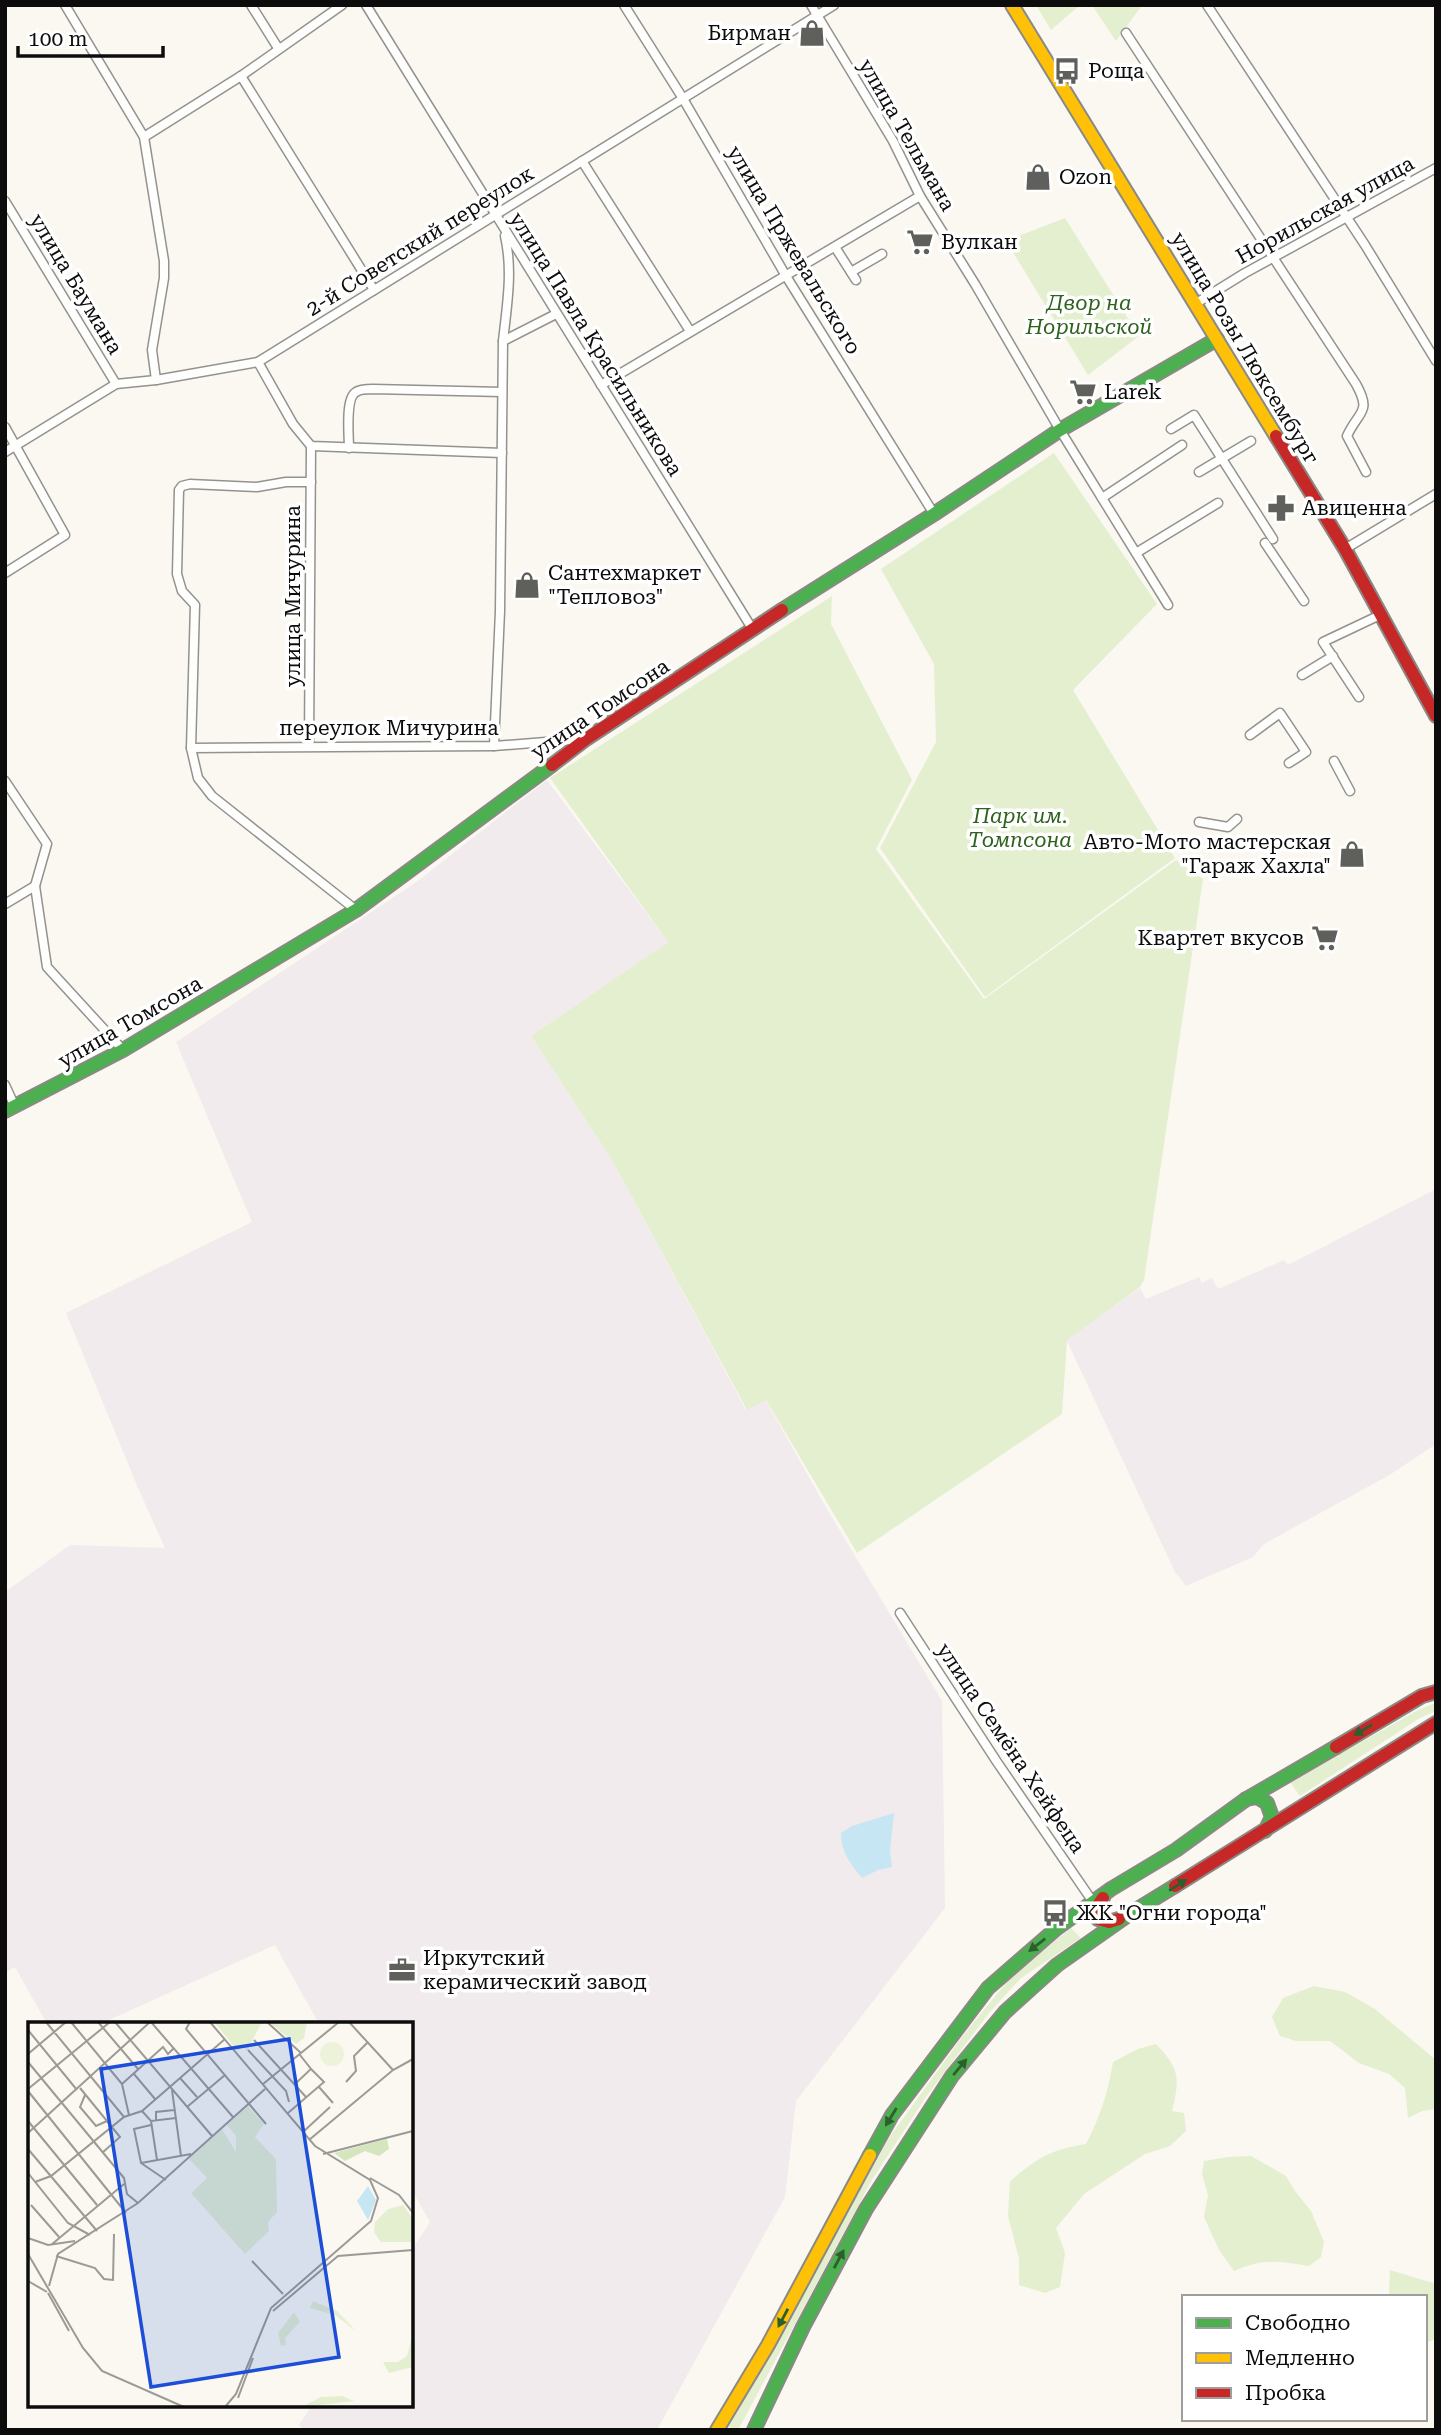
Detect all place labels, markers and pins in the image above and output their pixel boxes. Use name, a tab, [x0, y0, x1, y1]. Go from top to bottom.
shop icon: Бирман	[797, 18, 827, 48]
place label: Бирман	[708, 21, 791, 45]
bus stop icon: Роща	[1052, 56, 1082, 86]
place label: Роща	[1088, 59, 1145, 83]
shop icon: Ozon	[1023, 162, 1053, 192]
place label: Ozon	[1059, 165, 1112, 189]
supermarket icon: Вулкан	[905, 227, 935, 257]
place label: Вулкан	[941, 230, 1018, 254]
supermarket icon: Larek	[1068, 377, 1098, 407]
place label: Larek	[1104, 380, 1162, 404]
pharmacy icon: Авиценна	[1266, 493, 1296, 523]
place label: Авиценна	[1302, 496, 1407, 520]
place label: Сантехмаркет "Тепловоз"	[548, 561, 702, 609]
shop icon: Сантехмаркет "Тепловоз"	[512, 570, 542, 600]
place label: Авто-Мото мастерская "Гараж Хахла"	[1084, 830, 1331, 878]
shop icon: Авто-Мото мастерская "Гараж Хахла"	[1337, 839, 1367, 869]
supermarket icon: Квартет вкусов	[1310, 923, 1340, 953]
place label: Квартет вкусов	[1138, 926, 1304, 950]
bus stop icon: ЖК "Огни города"	[1040, 1898, 1070, 1928]
place label: ЖК "Огни города"	[1076, 1901, 1267, 1925]
place label: Иркутский керамический завод	[423, 1946, 647, 1994]
office icon: Иркутский керамический завод	[387, 1955, 417, 1985]

